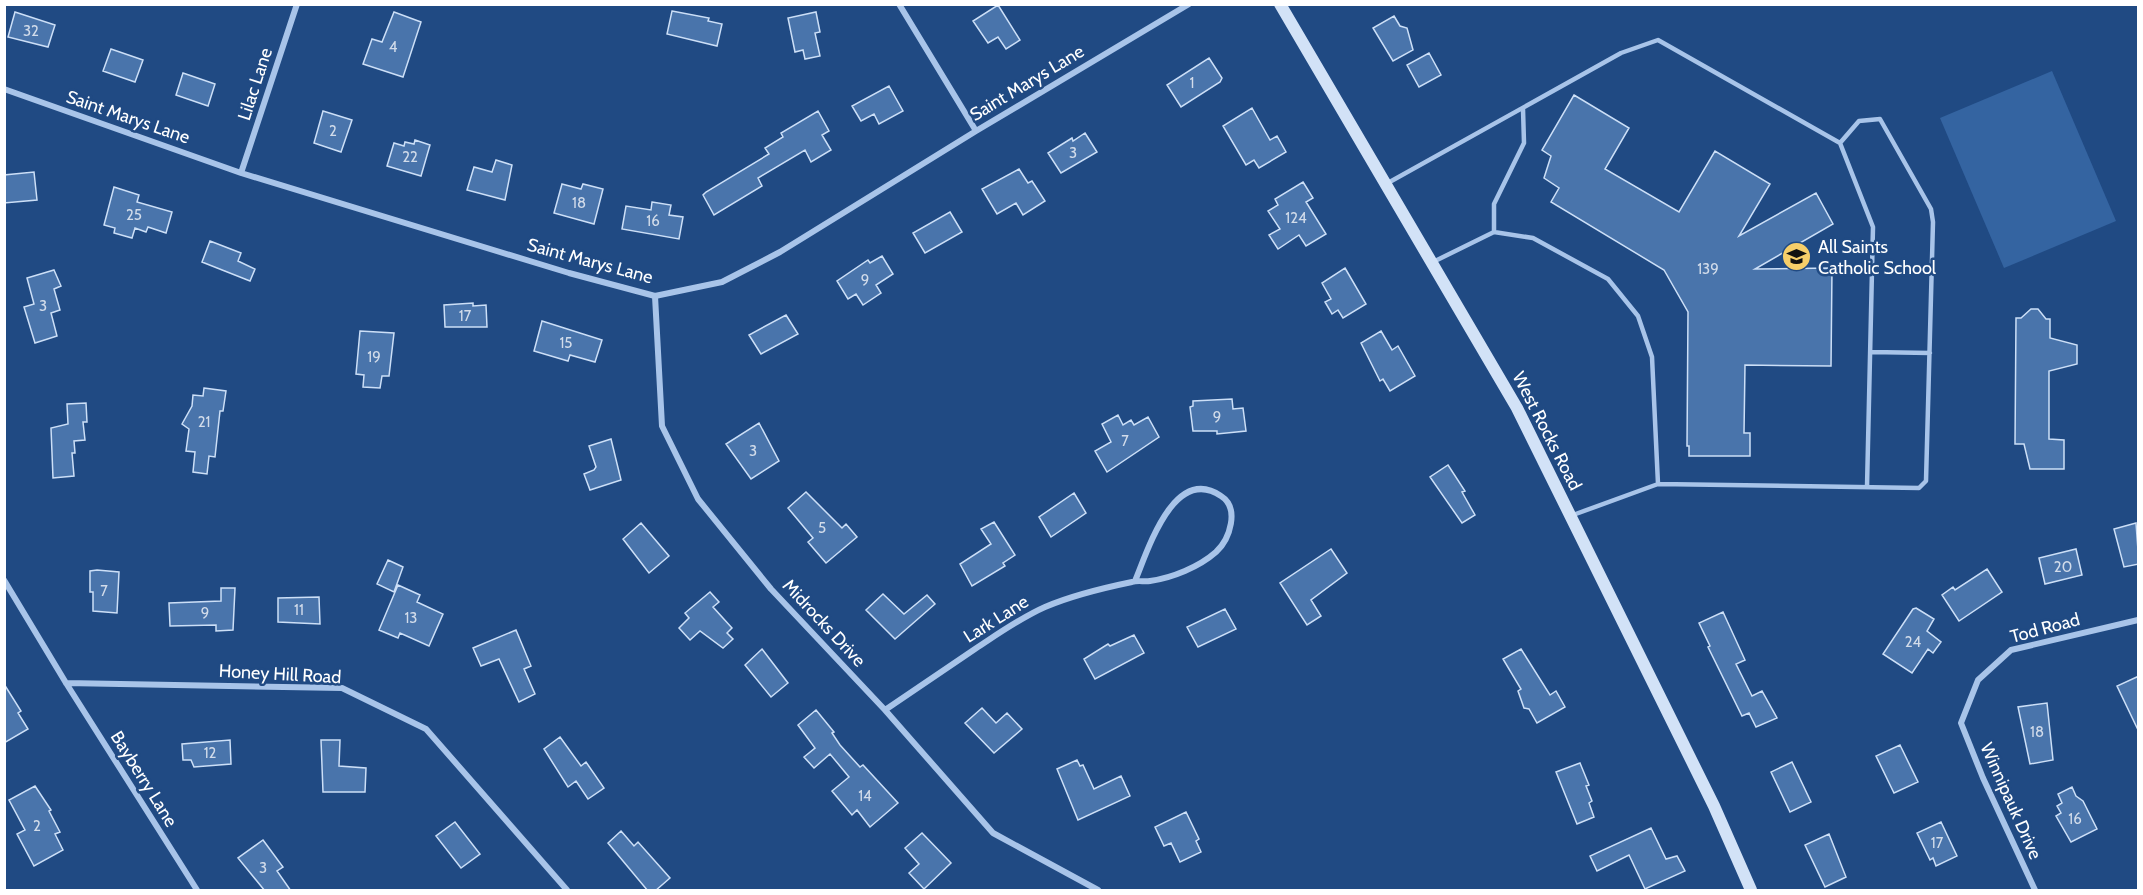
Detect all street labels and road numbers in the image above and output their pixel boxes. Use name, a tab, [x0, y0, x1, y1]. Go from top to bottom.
street label: Saint Marys Lane	[966, 40, 1088, 126]
street label: Lilac Lane	[233, 45, 277, 123]
street label: Saint Marys Lane	[63, 86, 193, 148]
street label: Saint Marys Lane	[525, 234, 655, 288]
street label: West Rocks Road	[1508, 368, 1586, 494]
street label: Midrocks Drive	[778, 575, 870, 671]
street label: Lark Lane	[959, 590, 1033, 648]
street label: Tod Road	[2008, 608, 2082, 648]
street label: Honey Hill Road	[218, 660, 342, 688]
street label: Bayberry Lane	[106, 727, 182, 831]
street label: Winnipauk Drive	[1975, 739, 2047, 863]

